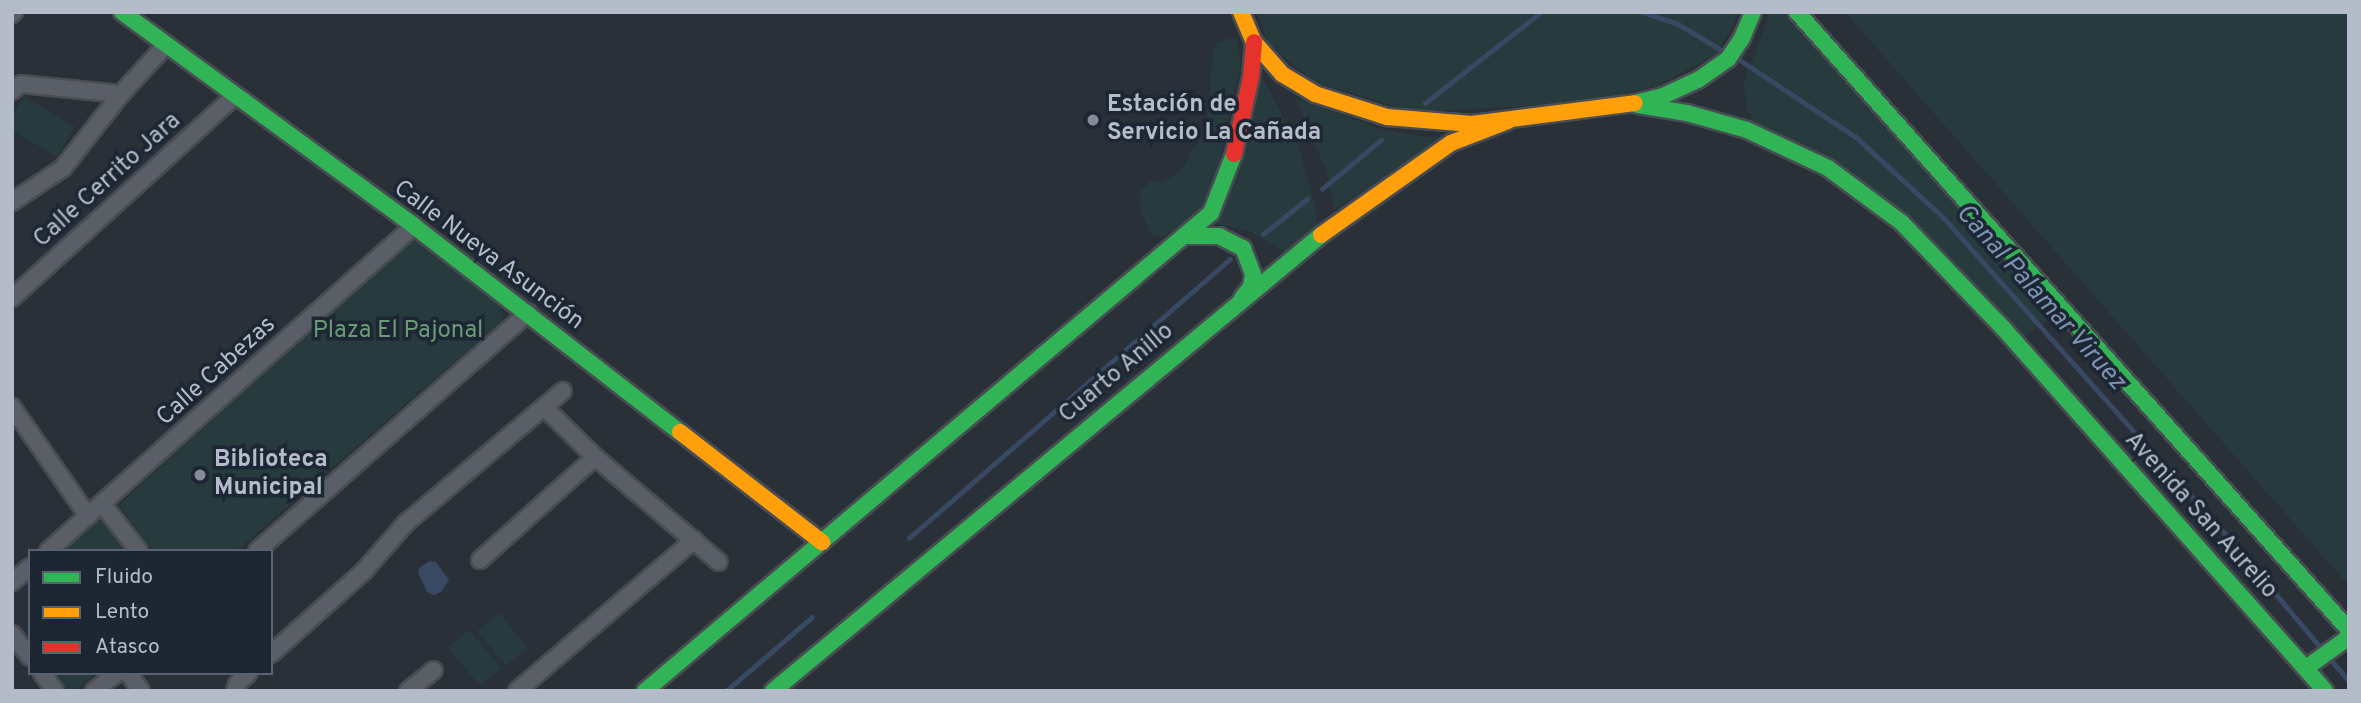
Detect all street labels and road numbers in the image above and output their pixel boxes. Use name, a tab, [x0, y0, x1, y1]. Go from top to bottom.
street label: Calle Cerrito Jara	[29, 107, 187, 255]
street label: Calle Nueva Asunción	[387, 175, 589, 337]
street label: Calle Cabezas	[152, 311, 282, 433]
street label: Cuarto Anillo	[1054, 317, 1180, 431]
street label: Avenida San Aurelio	[2117, 426, 2283, 606]

